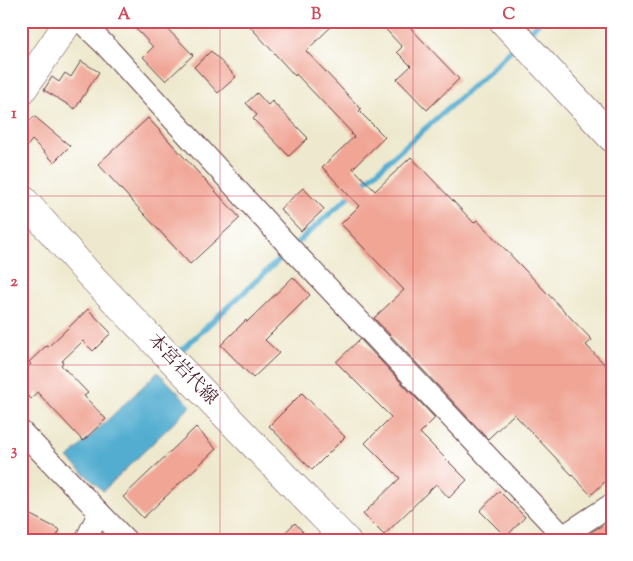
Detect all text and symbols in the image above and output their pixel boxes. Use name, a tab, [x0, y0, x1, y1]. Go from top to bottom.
text: A	[118, 4, 131, 27]
text: B	[311, 4, 321, 27]
text: C	[503, 4, 516, 27]
text: 1	[11, 103, 17, 126]
text: 2	[10, 271, 18, 294]
street label: 本宮岩代線	[141, 329, 223, 411]
text: 3	[11, 440, 18, 463]

